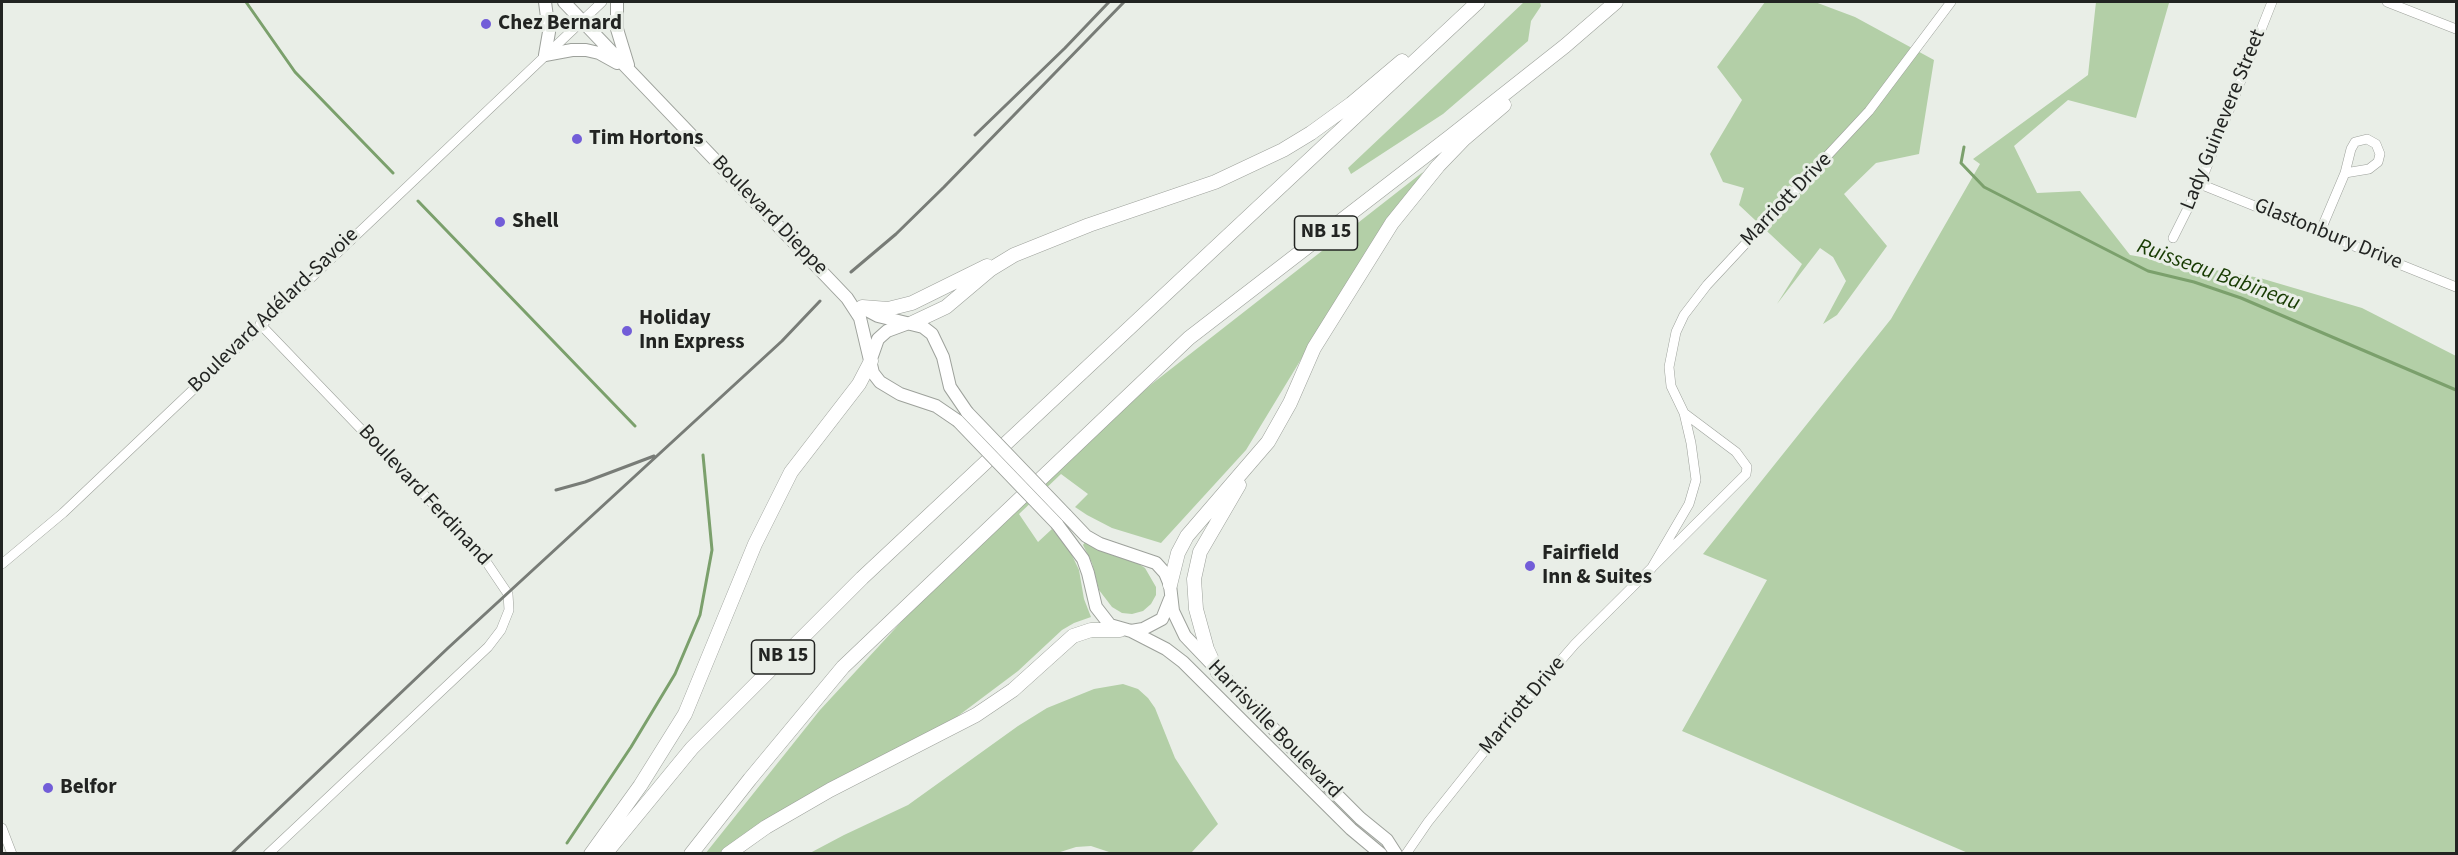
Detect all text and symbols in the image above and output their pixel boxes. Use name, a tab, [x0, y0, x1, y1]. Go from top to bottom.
place label: Chez Bernard	[498, 11, 622, 37]
marker: Chez Bernard	[479, 17, 493, 31]
street label: Lady Guinevere Street	[2176, 26, 2272, 214]
place label: Tim Hortons	[589, 126, 703, 152]
marker: Tim Hortons	[570, 132, 584, 146]
street label: Marriott Drive	[1736, 148, 1838, 252]
street label: Boulevard Dieppe	[706, 151, 832, 281]
street label: Glastonbury Drive	[2250, 194, 2406, 276]
place label: Shell	[512, 209, 559, 235]
marker: Shell	[493, 215, 507, 229]
road number: NB 15	[1294, 216, 1358, 250]
street label: Boulevard Adélard-Savoie	[184, 223, 364, 399]
water label: Ruisseau Babineau	[2133, 234, 2303, 318]
place label: Holiday Inn Express	[639, 306, 745, 356]
marker: Holiday Inn Express	[620, 324, 634, 338]
street label: Boulevard Ferdinand	[352, 420, 496, 572]
place label: Fairfield Inn & Suites	[1542, 541, 1652, 591]
marker: Fairfield Inn & Suites	[1523, 559, 1537, 573]
road number: NB 15	[752, 640, 814, 674]
street label: Marriott Drive	[1475, 652, 1571, 760]
street label: Harrisville Boulevard	[1201, 655, 1347, 805]
place label: Belfor	[60, 775, 117, 801]
marker: Belfor	[41, 781, 55, 795]

